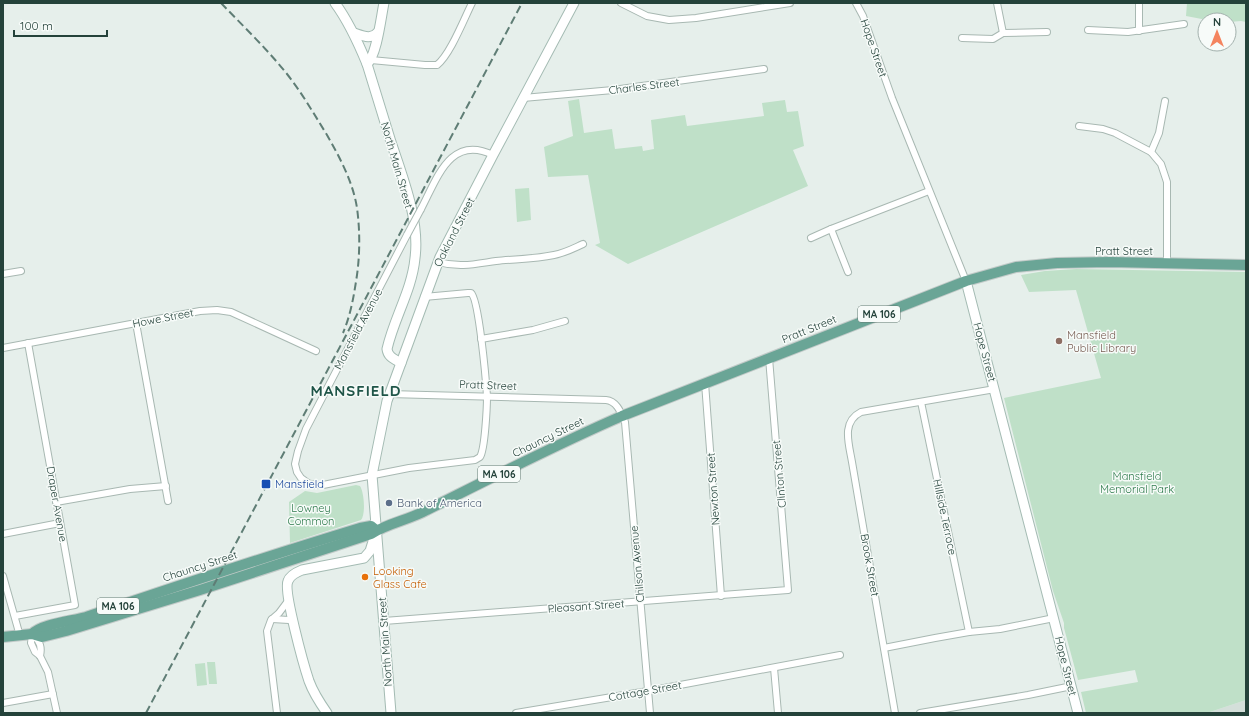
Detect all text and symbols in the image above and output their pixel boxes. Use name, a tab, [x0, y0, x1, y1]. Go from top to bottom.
scale bar	[14, 12, 107, 38]
north arrow	[1197, 12, 1237, 52]
text: N	[1213, 15, 1221, 29]
street label: Hope Street	[858, 17, 891, 79]
text: 100 m	[20, 18, 53, 33]
street label: Charles Street	[608, 75, 680, 97]
street label: North Main Street	[378, 120, 416, 210]
street label: Oakland Street	[430, 195, 478, 269]
street label: Pratt Street	[1095, 244, 1153, 258]
street label: Mansfield Avenue	[331, 286, 385, 372]
street label: Howe Street	[131, 305, 195, 331]
road number: MA 106	[858, 306, 900, 322]
street label: Pratt Street	[780, 312, 839, 346]
street label: Hope Street	[970, 321, 1000, 383]
place label: Mansfield Public Library	[1067, 328, 1136, 355]
marker: Mansfield Public Library	[1054, 336, 1064, 346]
street label: Pratt Street	[459, 377, 517, 393]
district label: MANSFIELD	[310, 381, 402, 400]
street label: Chauncy Street	[510, 414, 586, 460]
street label: Clinton Street	[769, 439, 789, 509]
street label: Newton Street	[703, 452, 723, 526]
street label: Draper Avenue	[43, 465, 71, 543]
road number: MA 106	[478, 466, 520, 482]
park label: Mansfield Memorial Park	[1100, 469, 1174, 496]
place label: Mansfield	[275, 477, 324, 491]
marker: Mansfield	[260, 478, 272, 490]
street label: Hillside Terrace	[930, 478, 960, 556]
place label: Bank of America	[397, 496, 482, 510]
marker: Bank of America	[384, 498, 394, 508]
park label: Lowney Common	[288, 501, 334, 528]
street label: Chilson Avenue	[627, 525, 647, 603]
street label: Brook Street	[858, 533, 882, 598]
street label: Chauncy Street	[161, 547, 239, 585]
place label: Looking Glass Cafe	[373, 564, 427, 591]
marker: Looking Glass Cafe	[360, 572, 370, 582]
street label: Pleasant Street	[547, 596, 625, 616]
street label: North Main Street	[375, 597, 395, 687]
road number: MA 106	[97, 598, 139, 614]
street label: Hope Street	[1052, 635, 1080, 697]
street label: Cottage Street	[607, 678, 683, 704]

